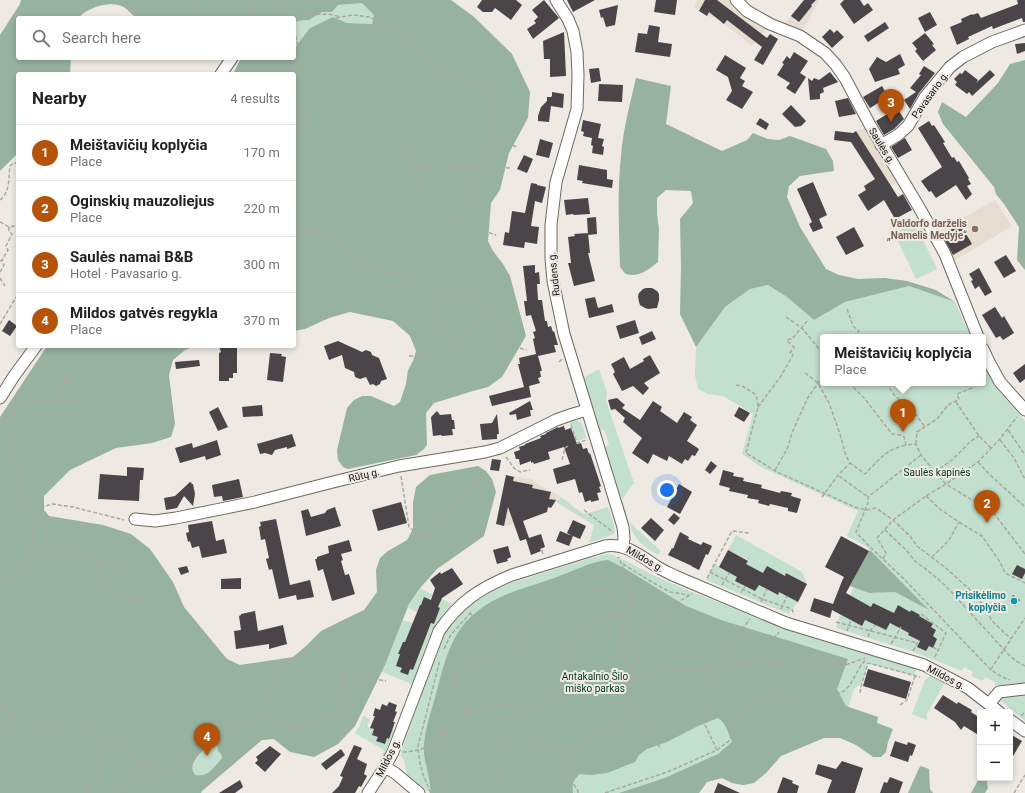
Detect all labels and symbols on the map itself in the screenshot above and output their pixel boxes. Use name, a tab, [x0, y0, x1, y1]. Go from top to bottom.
street label: Pavasario g.	[909, 70, 951, 120]
pin: 3	[878, 89, 904, 122]
street label: Saulės g.	[867, 126, 897, 166]
place label: Valdorfo darželis „Namelis Medyje“	[887, 218, 967, 242]
marker: Valdorfo darželis „Namelis Medyje“	[970, 224, 980, 234]
street label: Rudens g.	[546, 252, 562, 296]
pin: 1	[890, 399, 916, 432]
street label: Rūtų g.	[348, 466, 380, 484]
park label: Saulės kapinės	[904, 467, 970, 478]
your location	[657, 480, 677, 500]
pin: 2	[974, 490, 1000, 523]
street label: Mildos g.	[625, 544, 665, 574]
place label: Prisikėlimo koplyčia	[955, 590, 1007, 613]
marker: Prisikėlimo koplyčia	[1009, 596, 1019, 606]
street label: Mildos g.	[925, 663, 967, 691]
park label: Antakalnio Šilo miško parkas	[562, 670, 628, 694]
pin: 4	[194, 723, 220, 756]
street label: Mildos g.	[374, 737, 402, 779]

